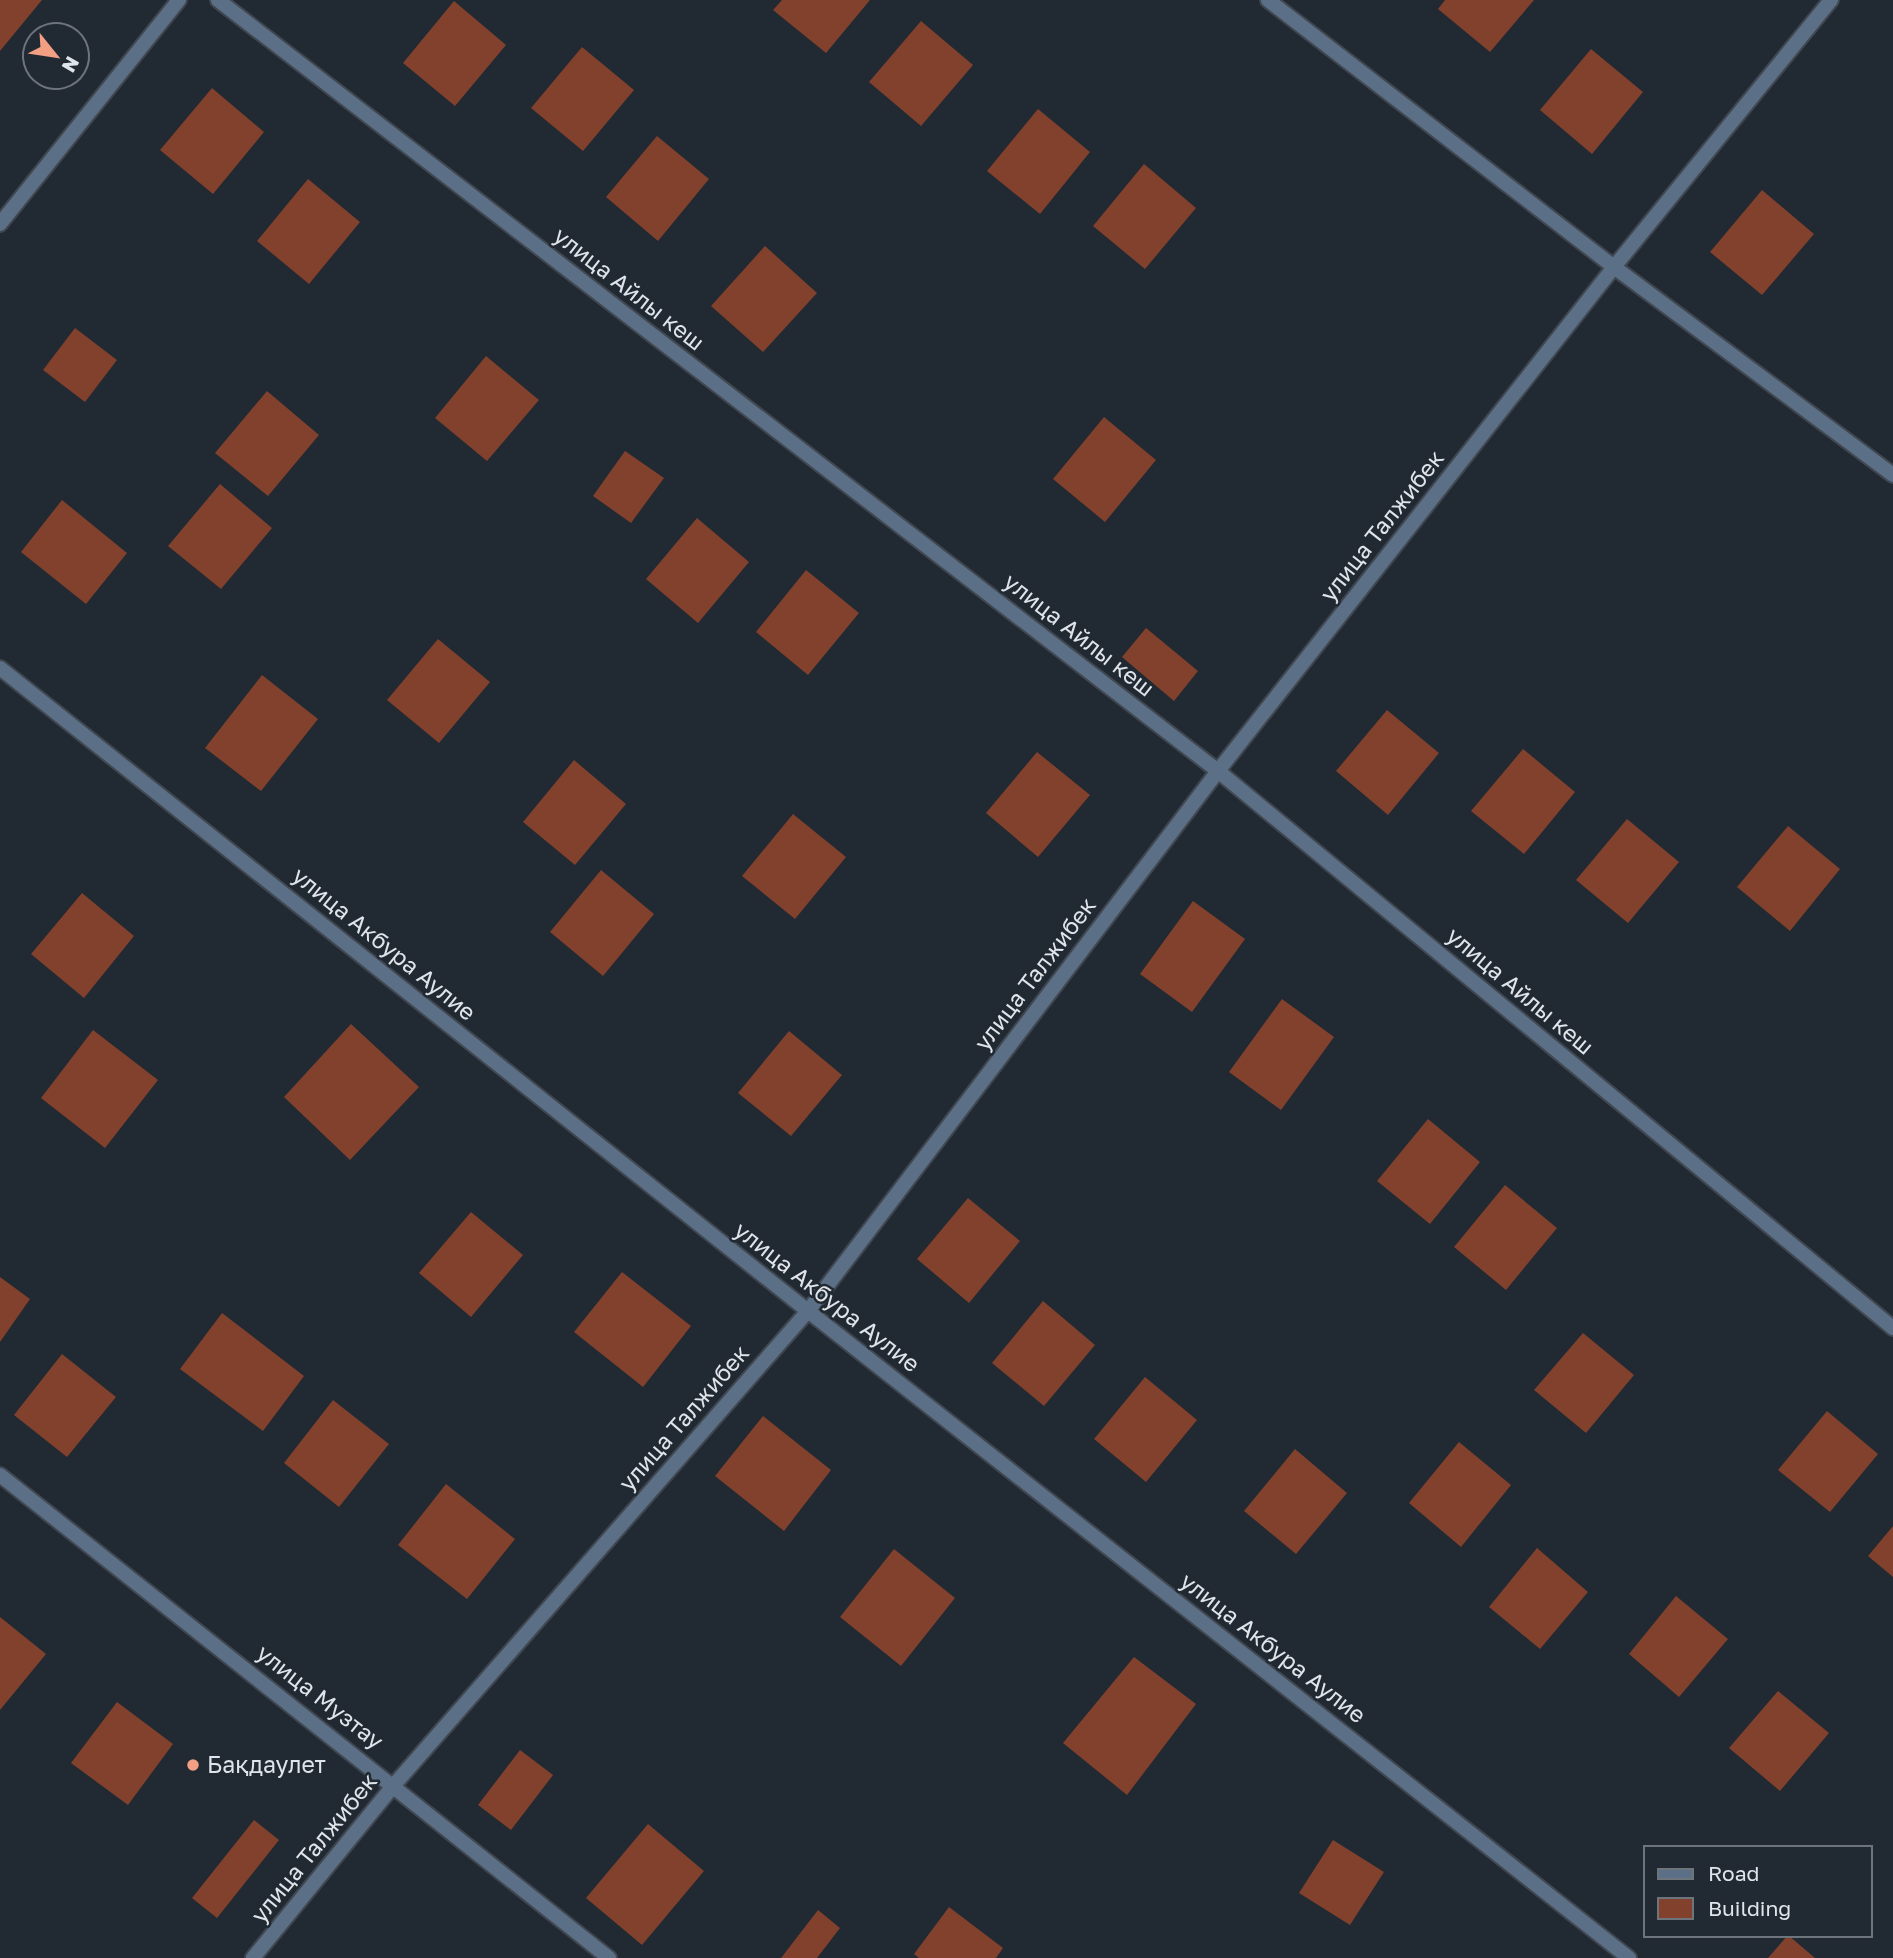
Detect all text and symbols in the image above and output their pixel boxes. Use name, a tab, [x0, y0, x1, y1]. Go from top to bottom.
north arrow	[21, 21, 91, 91]
text: N	[58, 53, 85, 77]
street label: улица Айлы кеш	[549, 221, 710, 356]
street label: улица Талжибек	[1313, 444, 1449, 607]
street label: улица Айлы кеш	[999, 567, 1160, 702]
street label: улица Акбура Аулие	[287, 861, 482, 1026]
street label: улица Талжибек	[968, 891, 1101, 1055]
street label: улица Айлы кеш	[1441, 921, 1600, 1060]
street label: улица Акбура Аулие	[729, 1215, 926, 1377]
street label: улица Талжибек	[612, 1339, 754, 1496]
street label: улица Акбура Аулие	[1175, 1566, 1372, 1728]
street label: улица Музтау	[252, 1638, 390, 1755]
place label: Бақдаулет	[207, 1750, 326, 1778]
marker: Бақдаулет	[185, 1757, 201, 1773]
street label: улица Талжибек	[244, 1767, 382, 1928]
legend	[1644, 1846, 1872, 1937]
text: Road	[1708, 1860, 1759, 1886]
text: Building	[1708, 1895, 1791, 1921]

